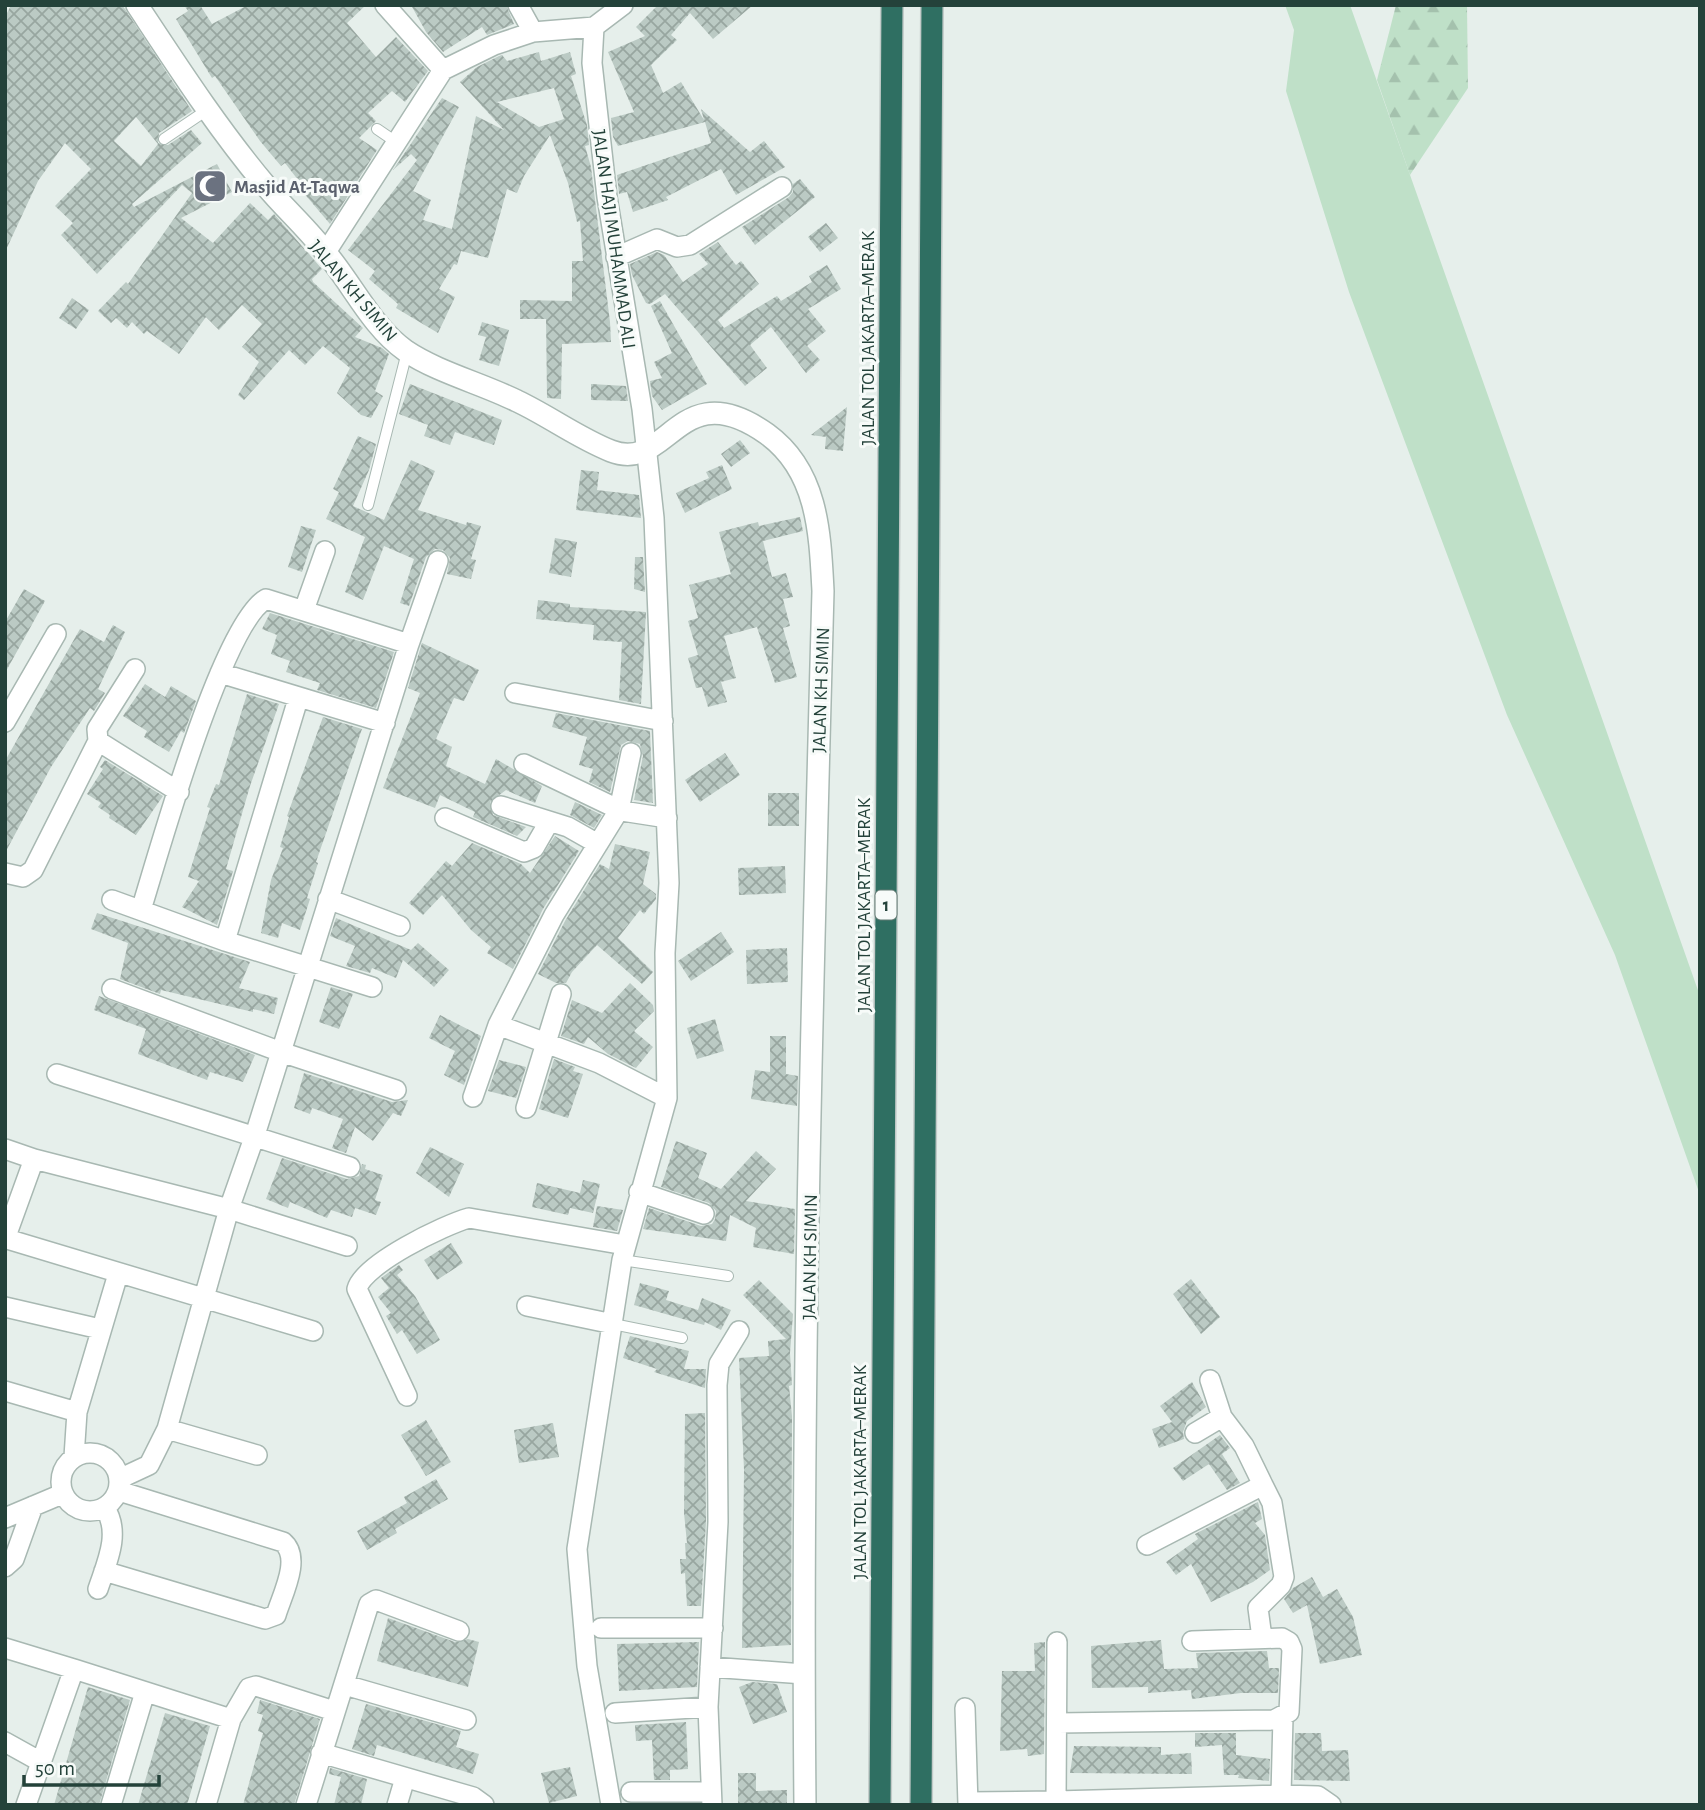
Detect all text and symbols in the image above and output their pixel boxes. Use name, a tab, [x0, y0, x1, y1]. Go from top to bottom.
street label: JALAN HAJI MUHAMMAD ALI	[589, 128, 638, 350]
mosque icon: Masjid At-Taqwa	[191, 167, 229, 205]
place label: Masjid At-Taqwa	[234, 178, 360, 197]
street label: JALAN TOL JAKARTA–MERAK	[859, 230, 878, 445]
street label: JALAN KH SIMIN	[305, 237, 400, 345]
street label: JALAN KH SIMIN	[810, 627, 833, 753]
street label: JALAN TOL JAKARTA–MERAK	[855, 797, 874, 1012]
road number: 1	[876, 890, 896, 920]
street label: JALAN KH SIMIN	[800, 1194, 821, 1320]
street label: JALAN TOL JAKARTA–MERAK	[851, 1364, 870, 1579]
scale bar	[24, 1744, 159, 1788]
text: 50 m	[35, 1758, 75, 1779]

